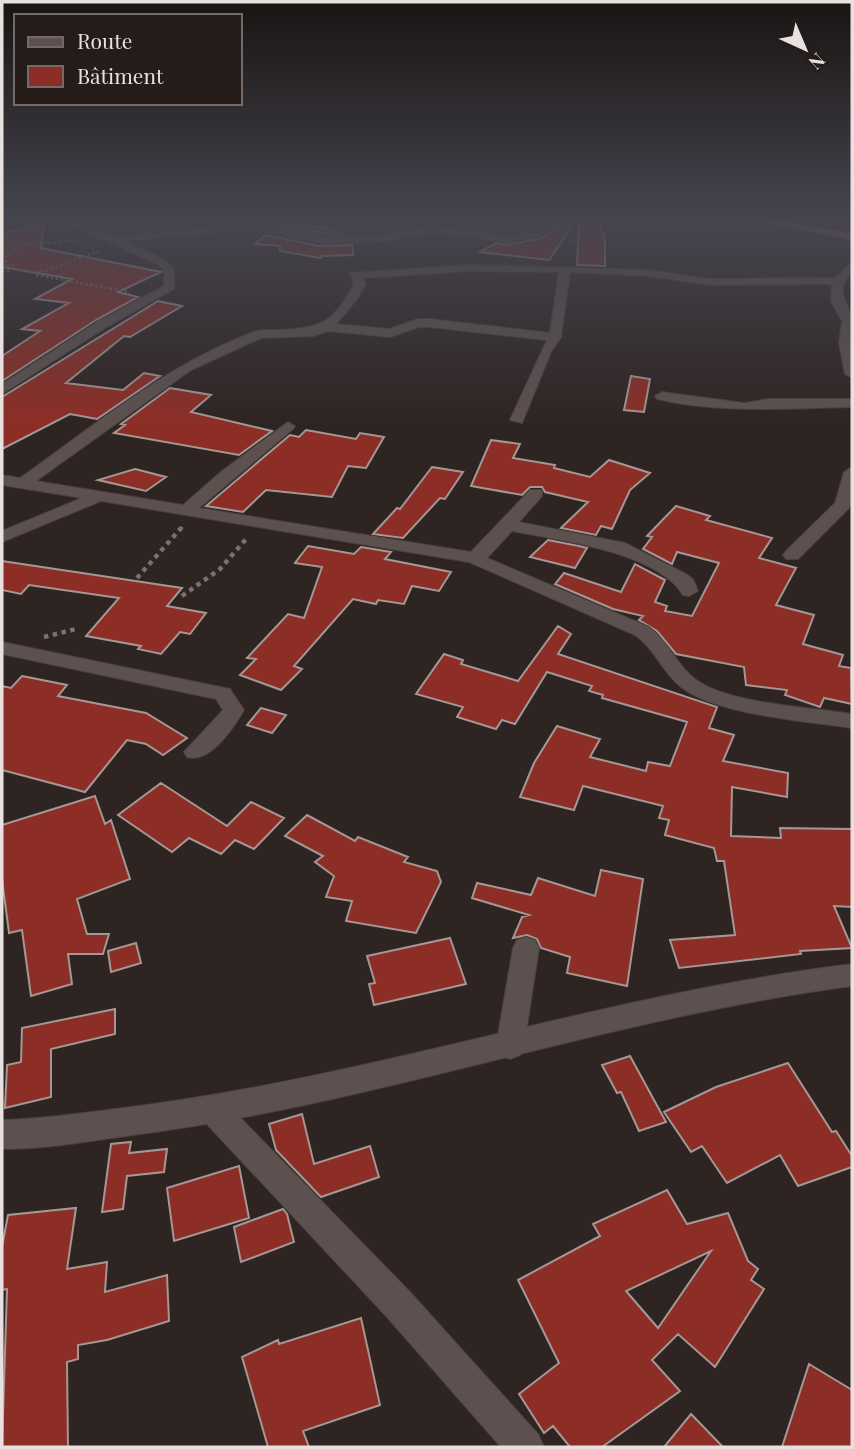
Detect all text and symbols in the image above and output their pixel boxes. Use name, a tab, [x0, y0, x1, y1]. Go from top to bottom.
legend	[14, 14, 242, 105]
north arrow	[770, 14, 840, 84]
text: Route	[77, 26, 132, 54]
text: N	[803, 48, 831, 76]
text: Bâtiment	[77, 61, 164, 89]

